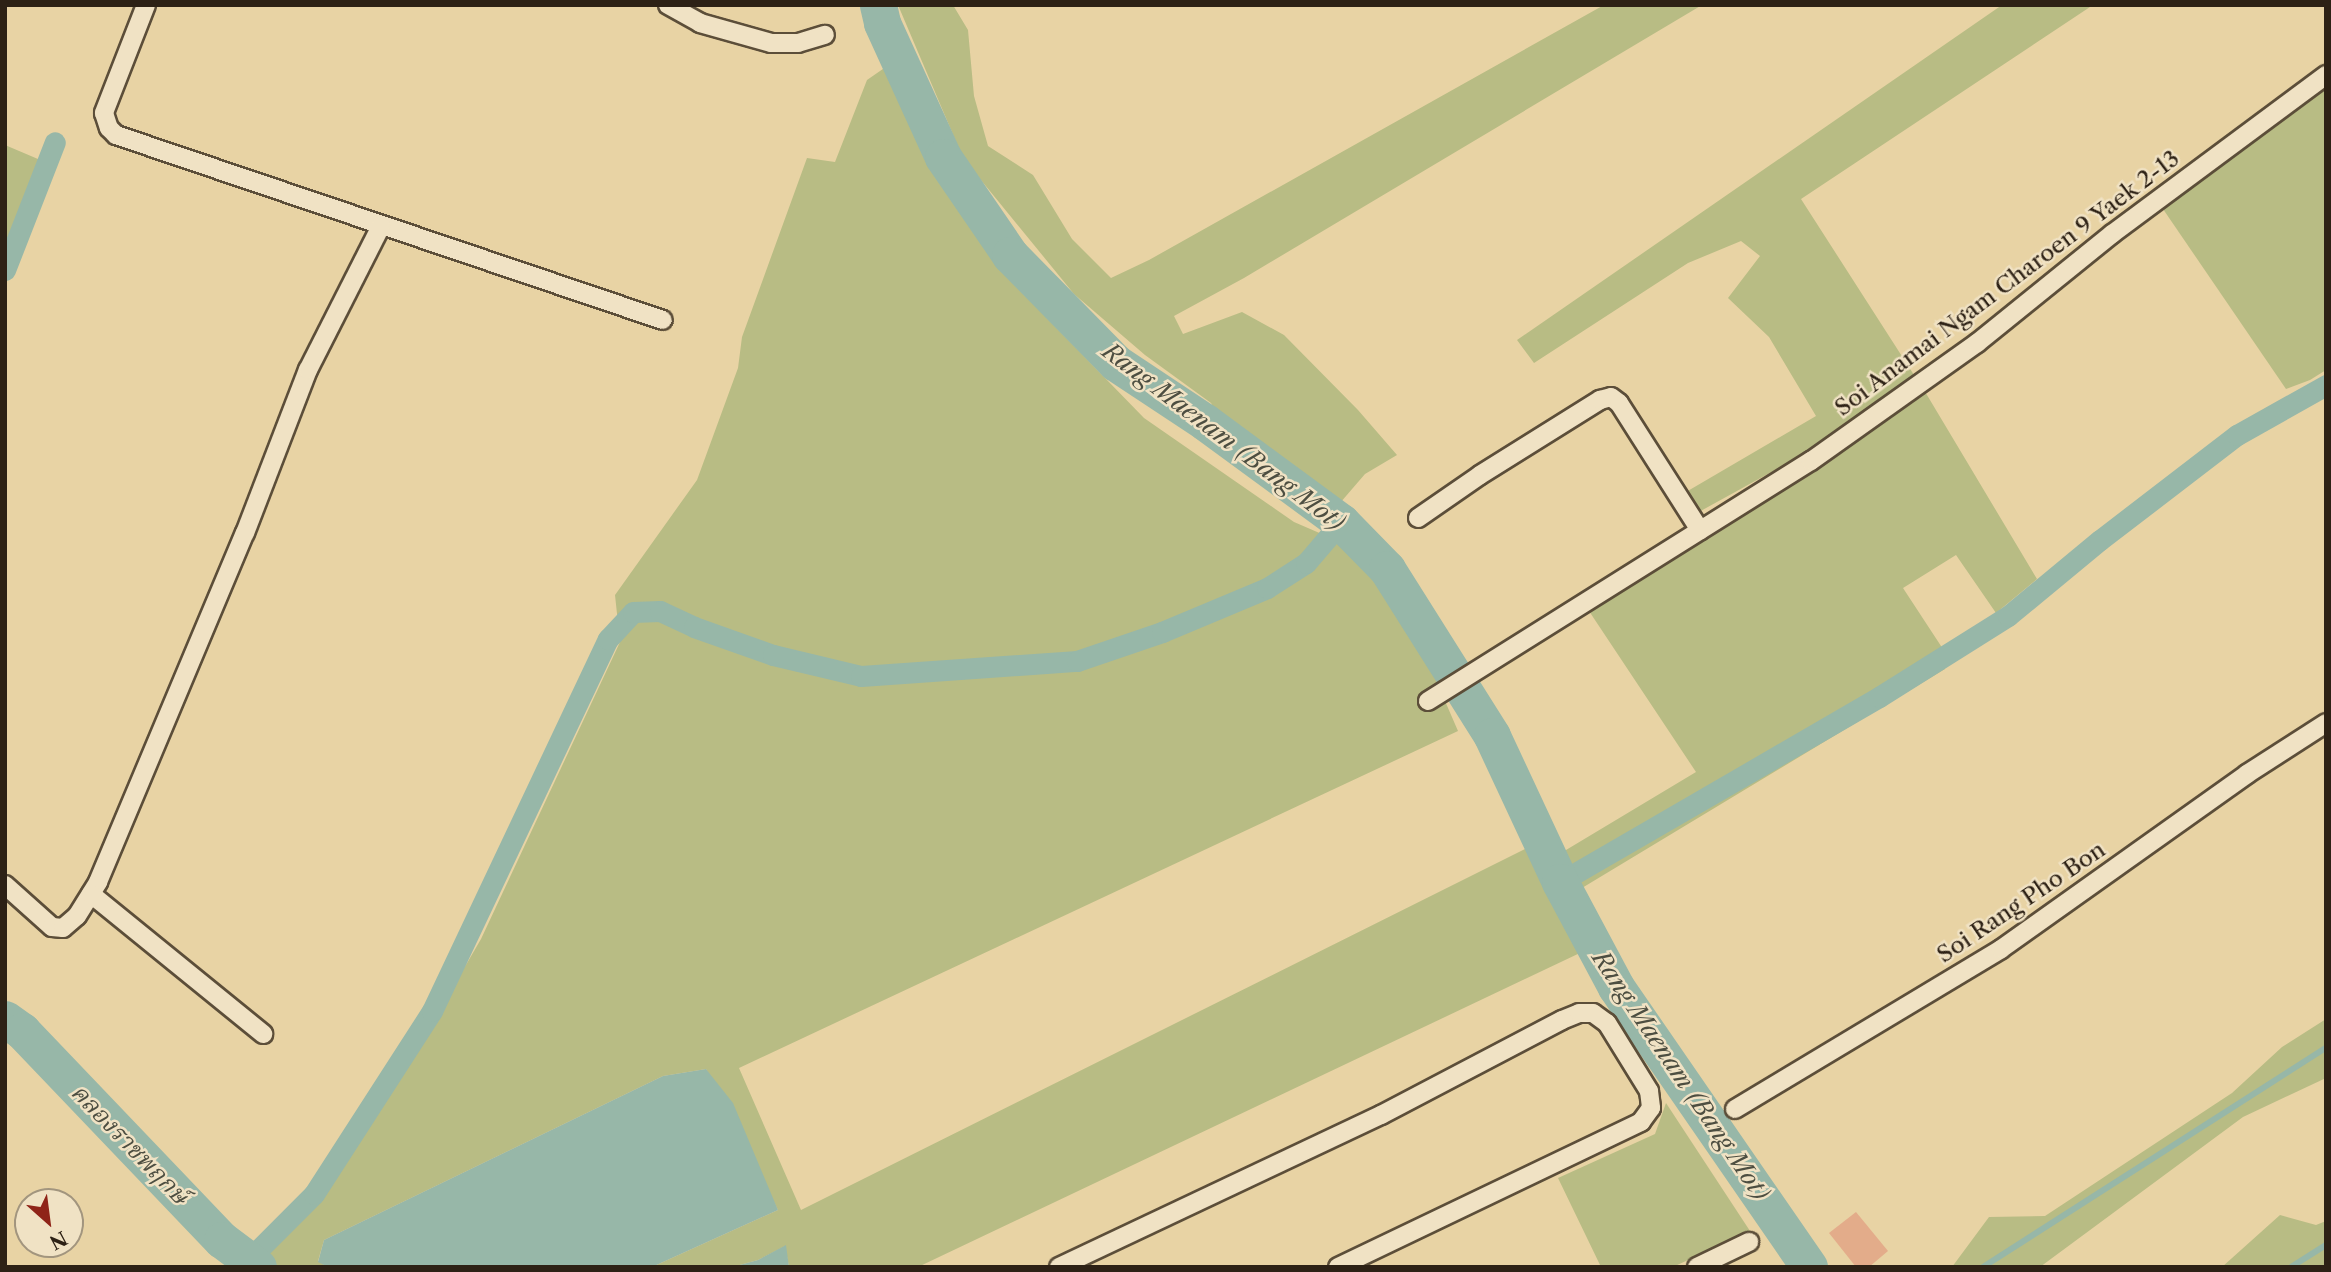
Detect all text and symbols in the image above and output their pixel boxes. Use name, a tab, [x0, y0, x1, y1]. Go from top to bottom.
street label: Soi Anamai Ngam Charoen 9 Yaek 2-13	[1828, 144, 2186, 422]
water label: Rang Maenam (Bang Mot)	[1097, 336, 1351, 538]
street label: Soi Rang Pho Bon	[1932, 835, 2110, 969]
water label: Rang Maenam (Bang Mot)	[1586, 945, 1776, 1207]
water label: คลองราชพฤกษ์	[65, 1078, 195, 1210]
north arrow	[14, 1188, 84, 1258]
text: N	[45, 1226, 71, 1254]

